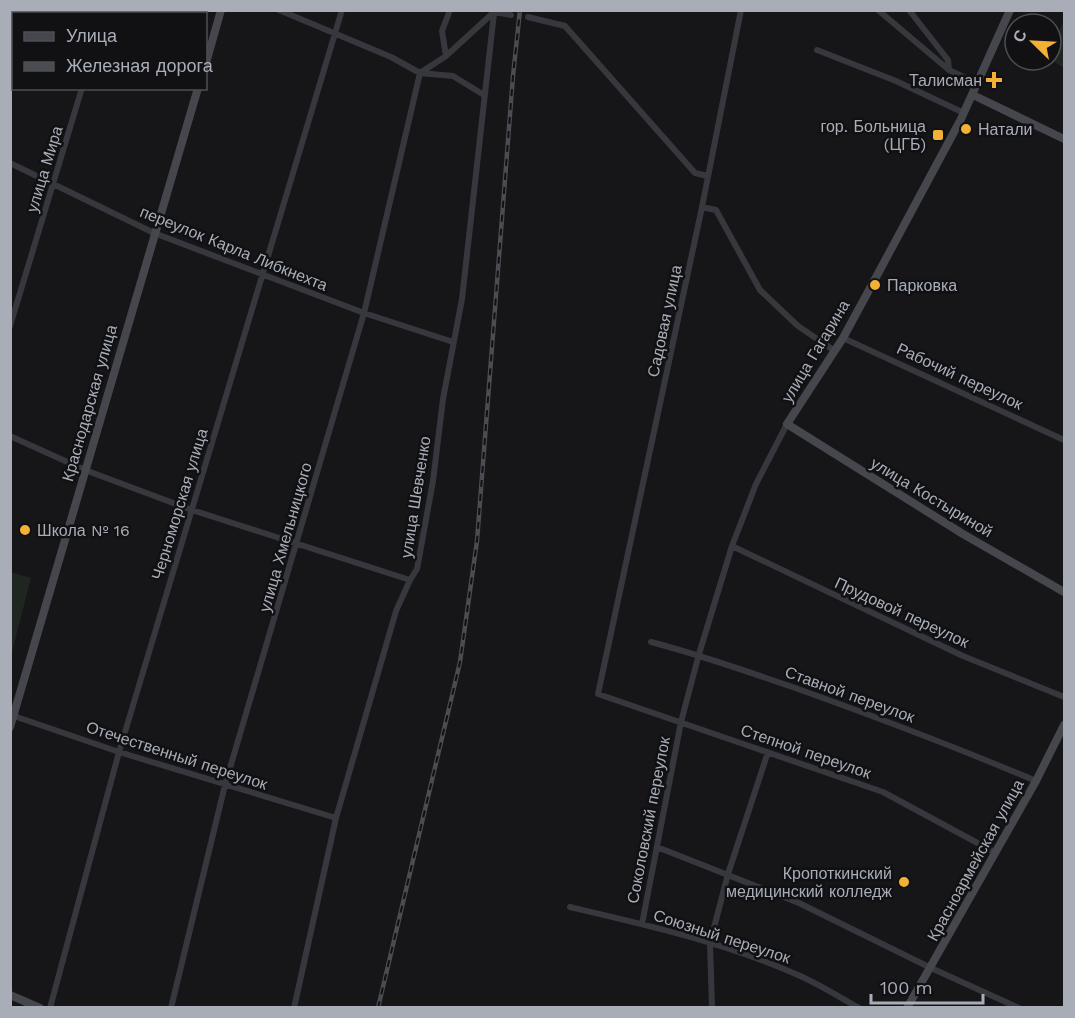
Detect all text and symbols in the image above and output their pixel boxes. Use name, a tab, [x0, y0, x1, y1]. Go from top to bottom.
legend	[12, 12, 207, 90]
north arrow	[1003, 12, 1063, 72]
text: Улица	[66, 25, 118, 46]
text: С	[1009, 27, 1031, 45]
text: Железная дорога	[66, 55, 214, 76]
place label: Талисман	[909, 71, 982, 90]
marker: Талисман	[987, 73, 1001, 87]
place label: гор. Больница (ЦГБ)	[820, 117, 926, 154]
place label: Натали	[978, 120, 1032, 139]
marker: Натали	[959, 122, 973, 136]
street label: улица Мира	[22, 123, 67, 215]
marker: гор. Больница (ЦГБ)	[931, 128, 945, 142]
street label: переулок Карла Либкнехта	[137, 202, 331, 295]
street label: Садовая улица	[643, 263, 686, 379]
place label: Парковка	[887, 276, 957, 295]
marker: Парковка	[868, 278, 882, 292]
street label: улица Гагарина	[777, 297, 854, 406]
street label: Краснодарская улица	[58, 323, 121, 484]
street label: Рабочий переулок	[894, 339, 1027, 414]
street label: Черноморская улица	[147, 426, 212, 582]
street label: улица Шевченко	[396, 435, 435, 559]
street label: улица Костыриной	[867, 453, 996, 541]
street label: улица Хмельницкого	[255, 460, 316, 614]
place label: Школа № 16	[37, 521, 130, 540]
marker: Школа № 16	[18, 523, 32, 537]
street label: Прудовой переулок	[832, 573, 973, 652]
street label: Ставной переулок	[782, 662, 918, 727]
street label: Отечественный переулок	[84, 717, 271, 794]
street label: Степной переулок	[738, 720, 874, 783]
street label: Соколовский переулок	[623, 734, 674, 905]
street label: Красноармейская улица	[923, 776, 1028, 944]
place label: Кропоткинский медицинский колледж	[726, 864, 892, 901]
marker: Кропоткинский медицинский колледж	[897, 875, 911, 889]
street label: Союзный переулок	[651, 905, 794, 968]
scale bar	[871, 967, 984, 1005]
text: 100 m	[880, 977, 933, 998]

